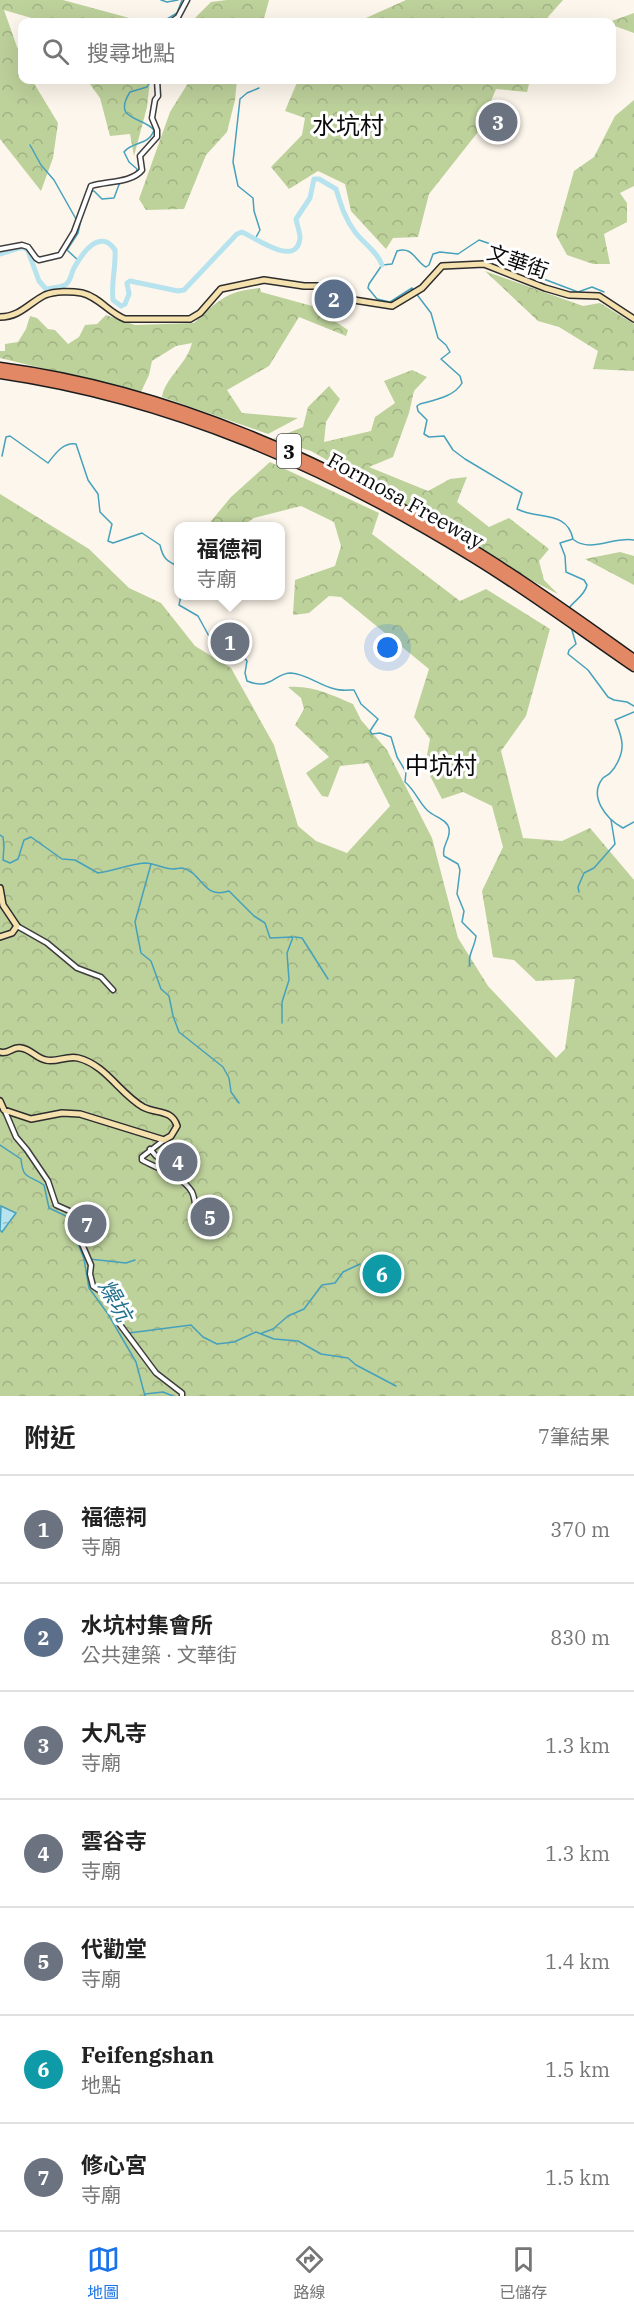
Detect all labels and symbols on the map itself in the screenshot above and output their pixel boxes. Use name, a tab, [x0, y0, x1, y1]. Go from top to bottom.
pin: 3	[478, 100, 518, 144]
district label: 水坑村	[312, 109, 384, 141]
street label: 文華街	[484, 238, 552, 284]
pin: 2	[314, 276, 354, 322]
road number: 3	[277, 434, 301, 468]
street label: Formosa Freeway	[323, 445, 490, 555]
pin: 1	[210, 620, 250, 664]
your location	[373, 633, 402, 662]
district label: 中坑村	[405, 749, 477, 781]
pin: 4	[158, 1140, 198, 1184]
pin: 5	[190, 1194, 230, 1240]
pin: 7	[68, 1202, 106, 1246]
pin: 6	[362, 1252, 401, 1296]
water label: 燥坑	[93, 1274, 141, 1329]

